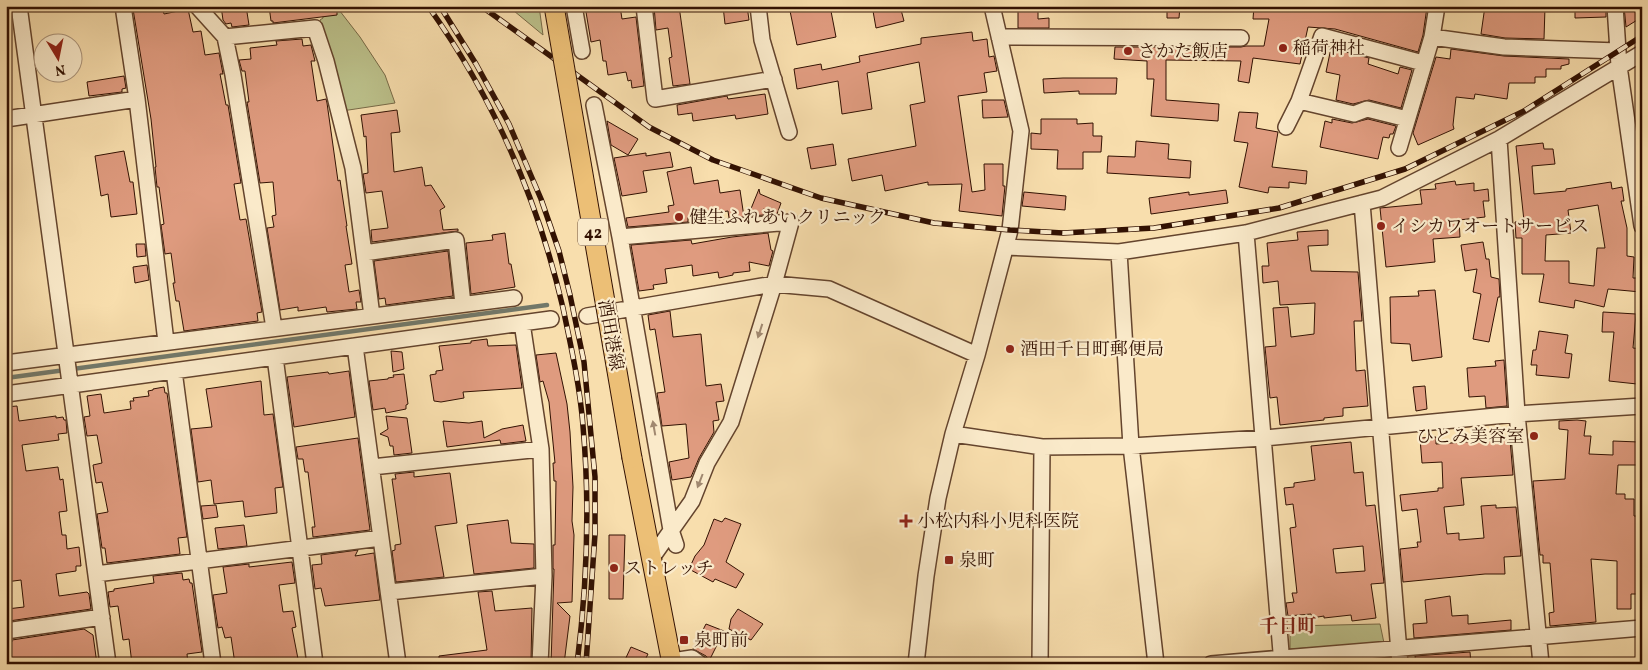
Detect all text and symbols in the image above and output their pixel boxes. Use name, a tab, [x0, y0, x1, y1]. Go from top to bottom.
north arrow	[32, 32, 82, 82]
place label: 稲荷神社	[1293, 37, 1365, 62]
place label: さかた飯店	[1138, 40, 1228, 65]
marker: 稲荷神社	[1277, 42, 1289, 54]
marker: さかた飯店	[1122, 45, 1134, 57]
text: N	[53, 59, 67, 80]
place label: 健生ふれあいクリニック	[689, 206, 886, 231]
marker: 健生ふれあいクリニック	[673, 211, 685, 223]
place label: イシカワオートサービス	[1391, 215, 1589, 240]
road number: 42	[578, 218, 608, 246]
marker: イシカワオートサービス	[1375, 220, 1387, 232]
street label: 酒田港線	[591, 298, 628, 373]
one-way arrow	[755, 323, 763, 338]
place label: 酒田千日町郵便局	[1020, 338, 1164, 363]
marker: 酒田千日町郵便局	[1004, 343, 1016, 355]
one-way arrow	[649, 420, 657, 436]
place label: ひとみ美容室	[1416, 425, 1524, 450]
marker: ひとみ美容室	[1528, 430, 1540, 442]
one-way arrow	[696, 474, 704, 489]
place label: 小松内科小児科医院	[917, 510, 1079, 535]
marker: 小松内科小児科医院	[899, 514, 913, 528]
place label: 泉町	[959, 549, 995, 574]
marker: 泉町	[943, 554, 955, 566]
place label: ストレッチ	[624, 557, 714, 582]
marker: ストレッチ	[608, 562, 620, 574]
district label: 千日町	[1259, 614, 1317, 640]
place label: 泉町前	[694, 629, 748, 654]
marker: 泉町前	[678, 634, 690, 646]

